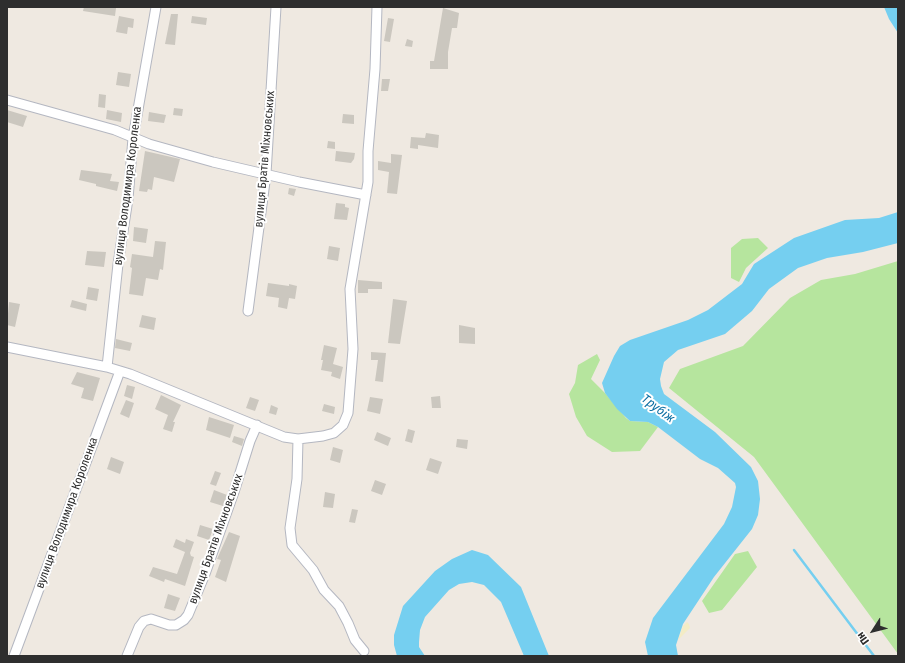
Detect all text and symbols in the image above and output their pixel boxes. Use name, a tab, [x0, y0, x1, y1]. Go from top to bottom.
street label: вулиця Братів Міхновських	[252, 90, 278, 228]
street label: вулиця Володимира Короленка	[111, 106, 145, 266]
water label: Трубіж	[638, 391, 678, 427]
street label: вулиця Володимира Короленка	[33, 435, 101, 591]
street label: вулиця Братів Міхновських	[186, 472, 246, 606]
north arrow	[853, 611, 893, 651]
text: Пн	[854, 629, 872, 647]

